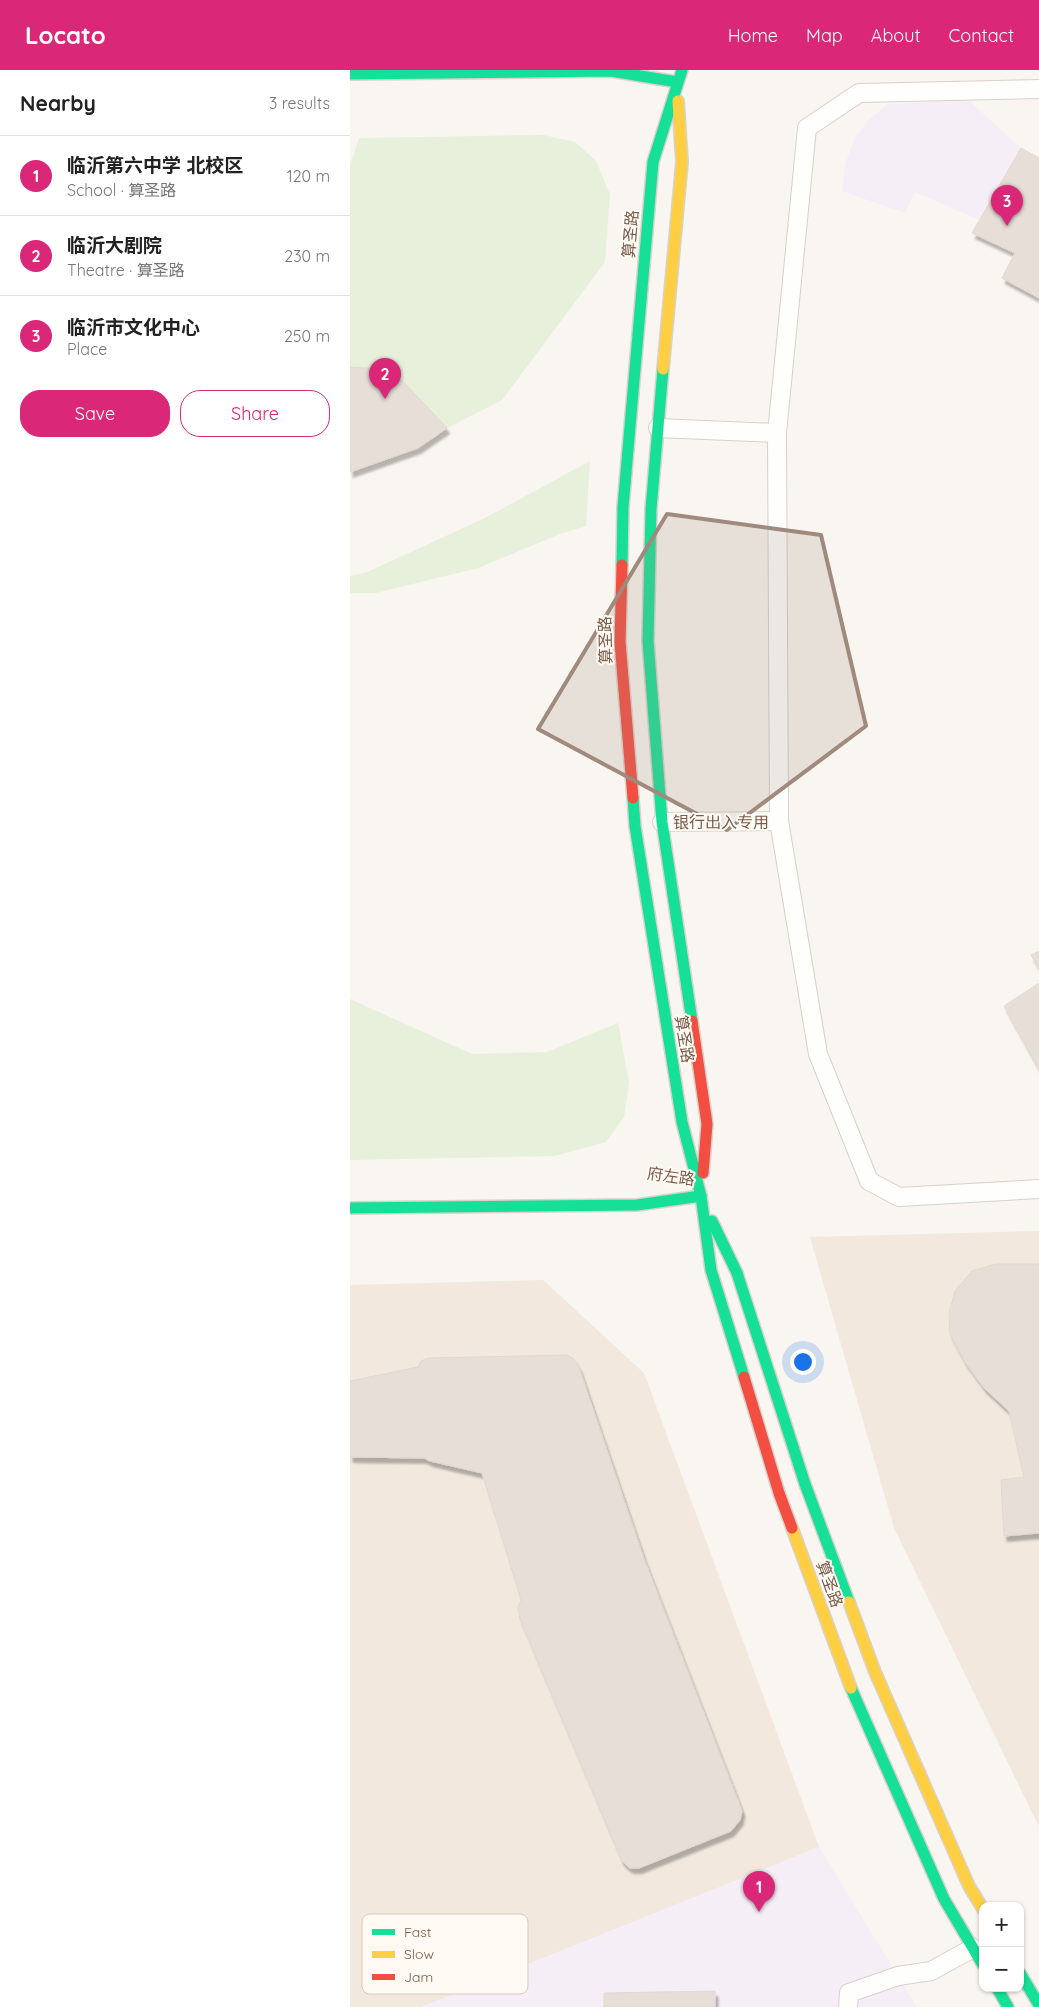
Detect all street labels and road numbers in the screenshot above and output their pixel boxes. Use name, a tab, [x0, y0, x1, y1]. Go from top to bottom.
street label: 算圣路	[618, 209, 642, 259]
street label: 算圣路	[595, 616, 615, 664]
street label: 银行出入专用	[673, 812, 769, 832]
street label: 算圣路	[671, 1014, 699, 1064]
street label: 府左路	[646, 1163, 696, 1189]
street label: 算圣路	[812, 1558, 848, 1610]

